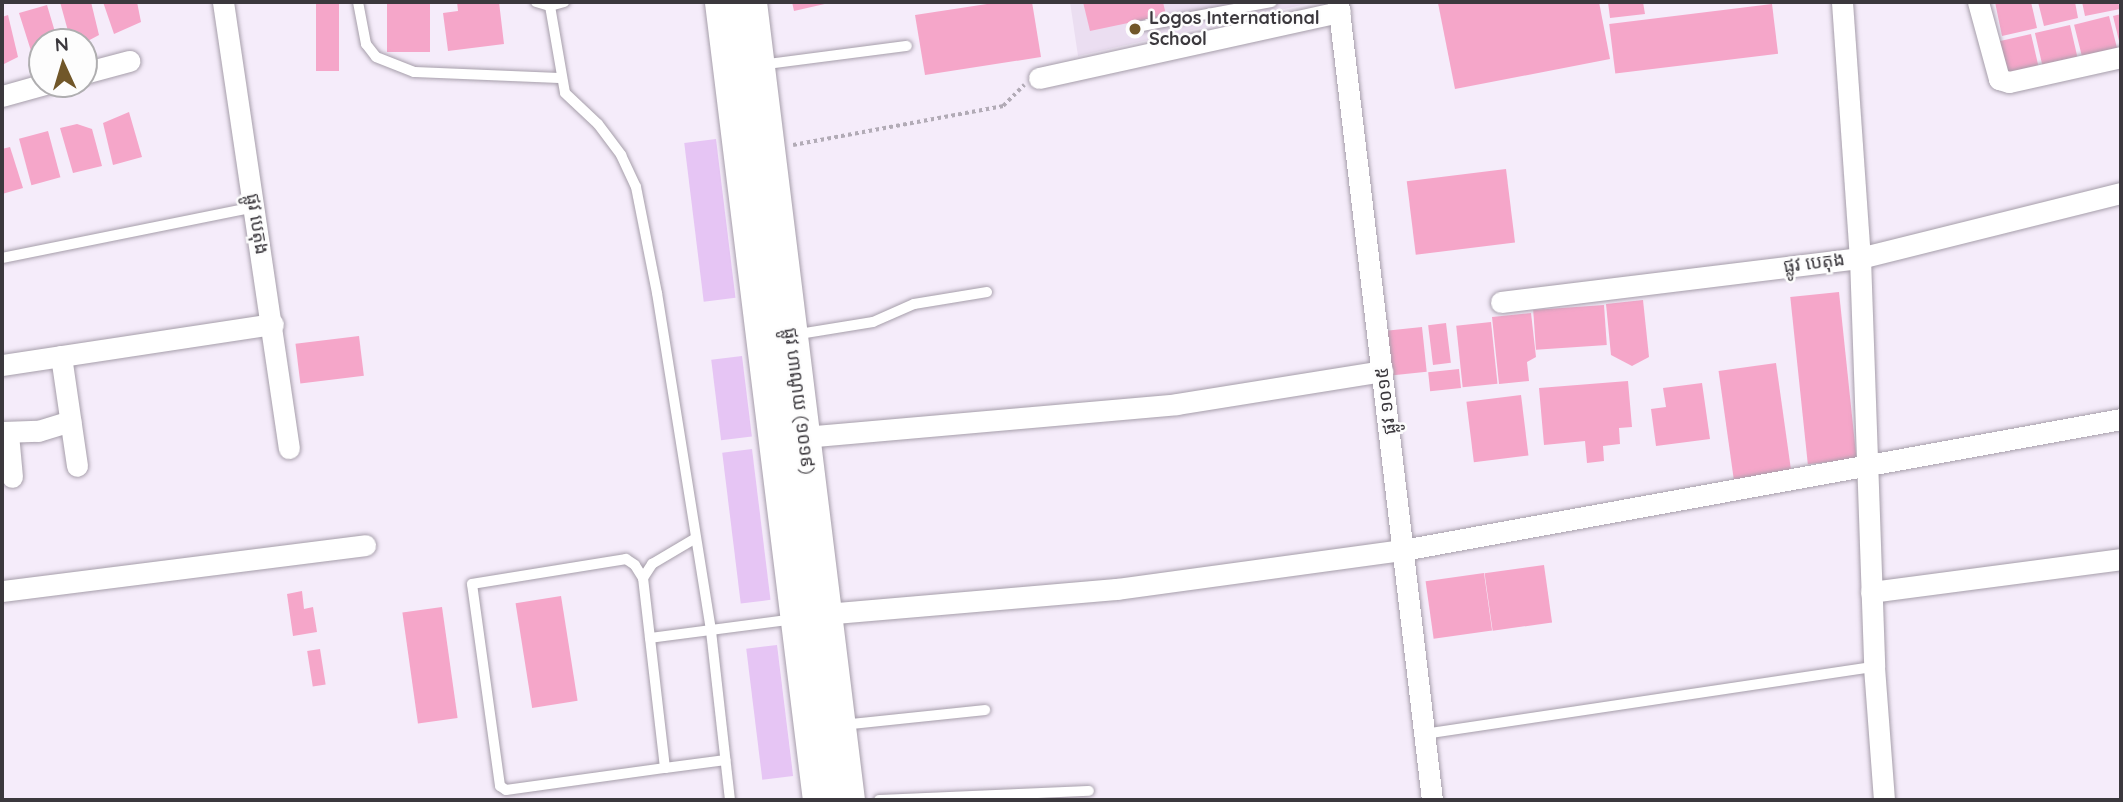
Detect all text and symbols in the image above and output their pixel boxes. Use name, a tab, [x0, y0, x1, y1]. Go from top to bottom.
place label: Logos International School	[1149, 8, 1320, 50]
marker: Logos International School	[1127, 21, 1143, 37]
north arrow	[28, 28, 98, 98]
text: N	[54, 32, 69, 57]
street label: ផ្លូវ បេតុង	[242, 192, 272, 256]
street label: ផ្លូវ បេតុង	[1782, 249, 1846, 277]
street label: ផ្លូវ ហាណូយ (១០១៩)	[779, 326, 819, 476]
street label: ផ្លូវ ១០១៥	[1371, 366, 1401, 436]

